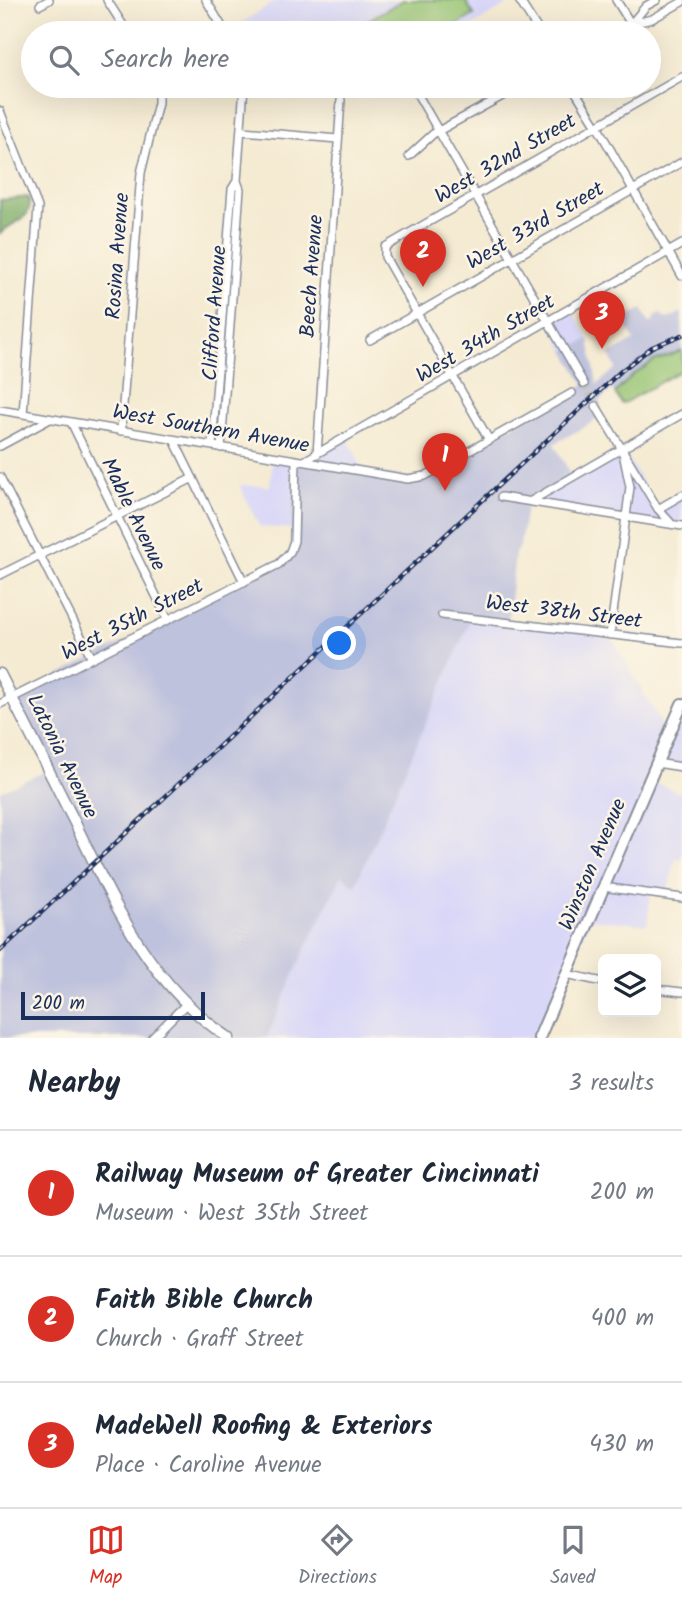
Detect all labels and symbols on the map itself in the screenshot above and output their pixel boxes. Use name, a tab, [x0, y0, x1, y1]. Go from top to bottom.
street label: West 32nd Street	[429, 105, 584, 213]
street label: West 33rd Street	[461, 173, 612, 279]
street label: Rosina Avenue	[98, 191, 139, 321]
street label: Beech Avenue	[292, 213, 333, 339]
pin: 2	[400, 229, 446, 287]
street label: Clifford Avenue	[194, 244, 237, 382]
street label: West 34th Street	[410, 286, 562, 393]
pin: 3	[579, 291, 625, 349]
street label: West Southern Avenue	[110, 396, 312, 463]
pin: 1	[422, 433, 468, 491]
street label: Mable Avenue	[91, 452, 175, 577]
street label: West 35th Street	[56, 570, 210, 670]
street label: West 38th Street	[484, 587, 645, 639]
your location	[322, 626, 356, 660]
street label: Latonia Avenue	[17, 689, 106, 825]
street label: Winston Avenue	[551, 793, 636, 936]
scale bar	[21, 989, 205, 1021]

